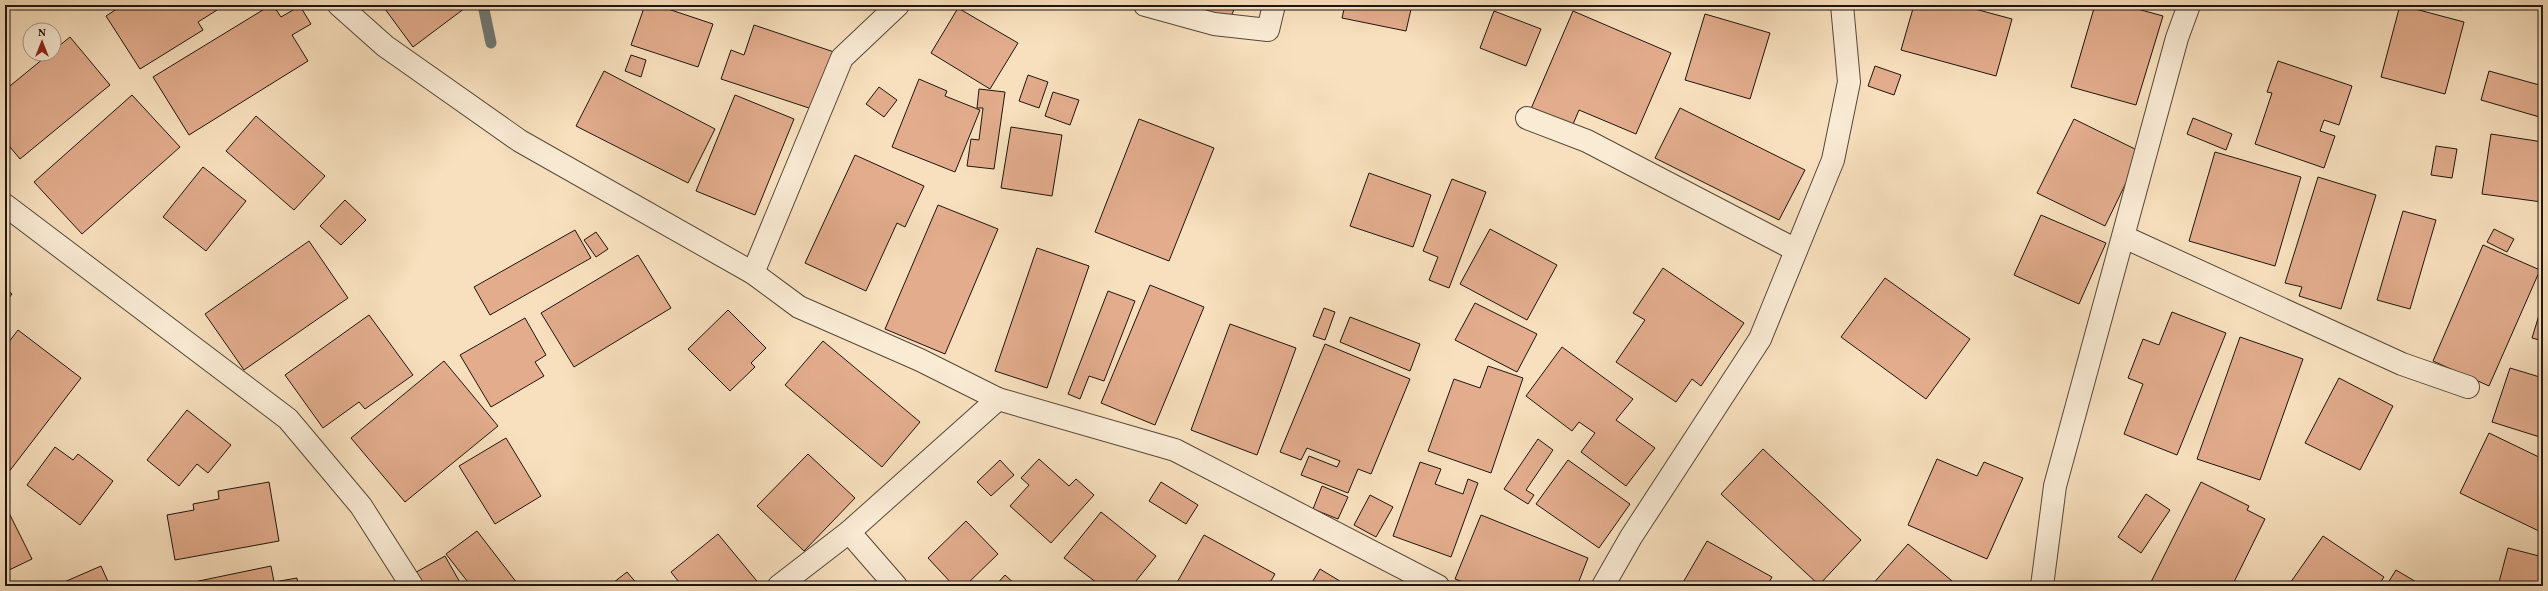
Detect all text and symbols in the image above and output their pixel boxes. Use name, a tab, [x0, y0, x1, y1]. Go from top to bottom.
north arrow	[22, 22, 62, 62]
text: N	[38, 26, 46, 41]

